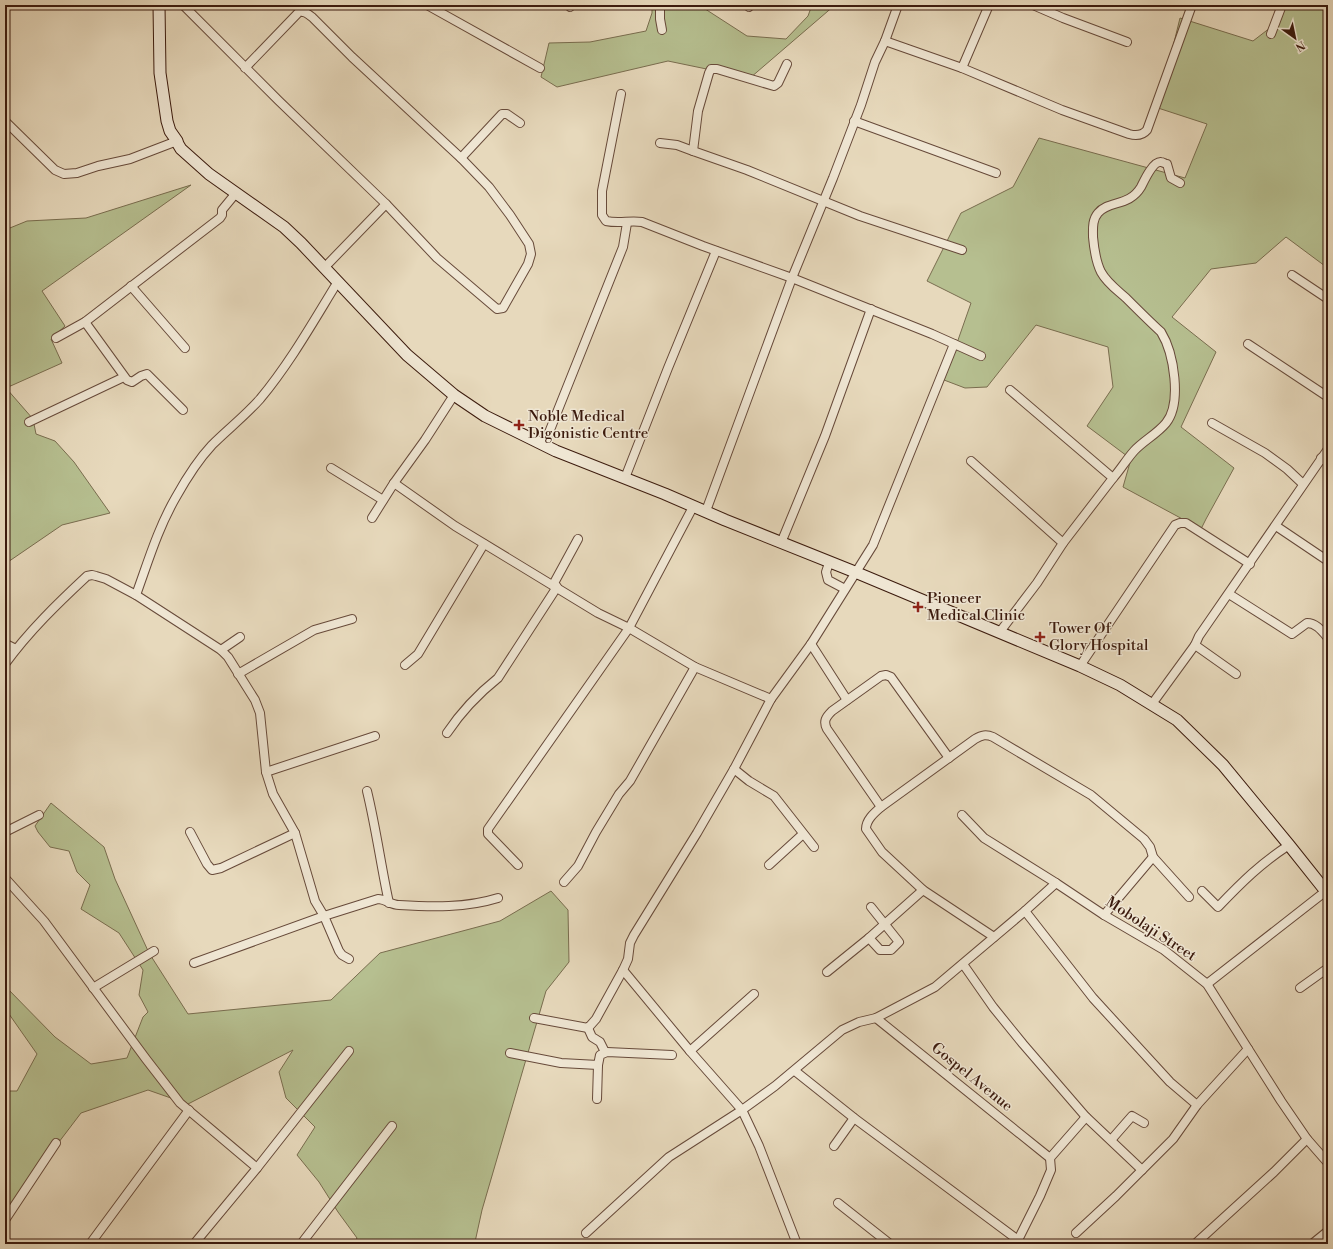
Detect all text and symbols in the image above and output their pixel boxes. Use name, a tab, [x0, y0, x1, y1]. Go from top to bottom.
north arrow	[1275, 18, 1315, 58]
text: N	[1292, 37, 1307, 54]
place label: Noble Medical Digonistic Centre	[528, 407, 648, 443]
marker: Noble Medical Digonistic Centre	[513, 419, 525, 431]
place label: Pioneer Medical Clinic	[927, 589, 1025, 625]
marker: Pioneer Medical Clinic	[912, 601, 924, 613]
place label: Tower Of Glory Hospital	[1049, 619, 1149, 655]
marker: Tower Of Glory Hospital	[1034, 631, 1046, 643]
street label: Mobolaji Street	[1102, 893, 1200, 966]
street label: Gospel Avenue	[927, 1038, 1017, 1116]

